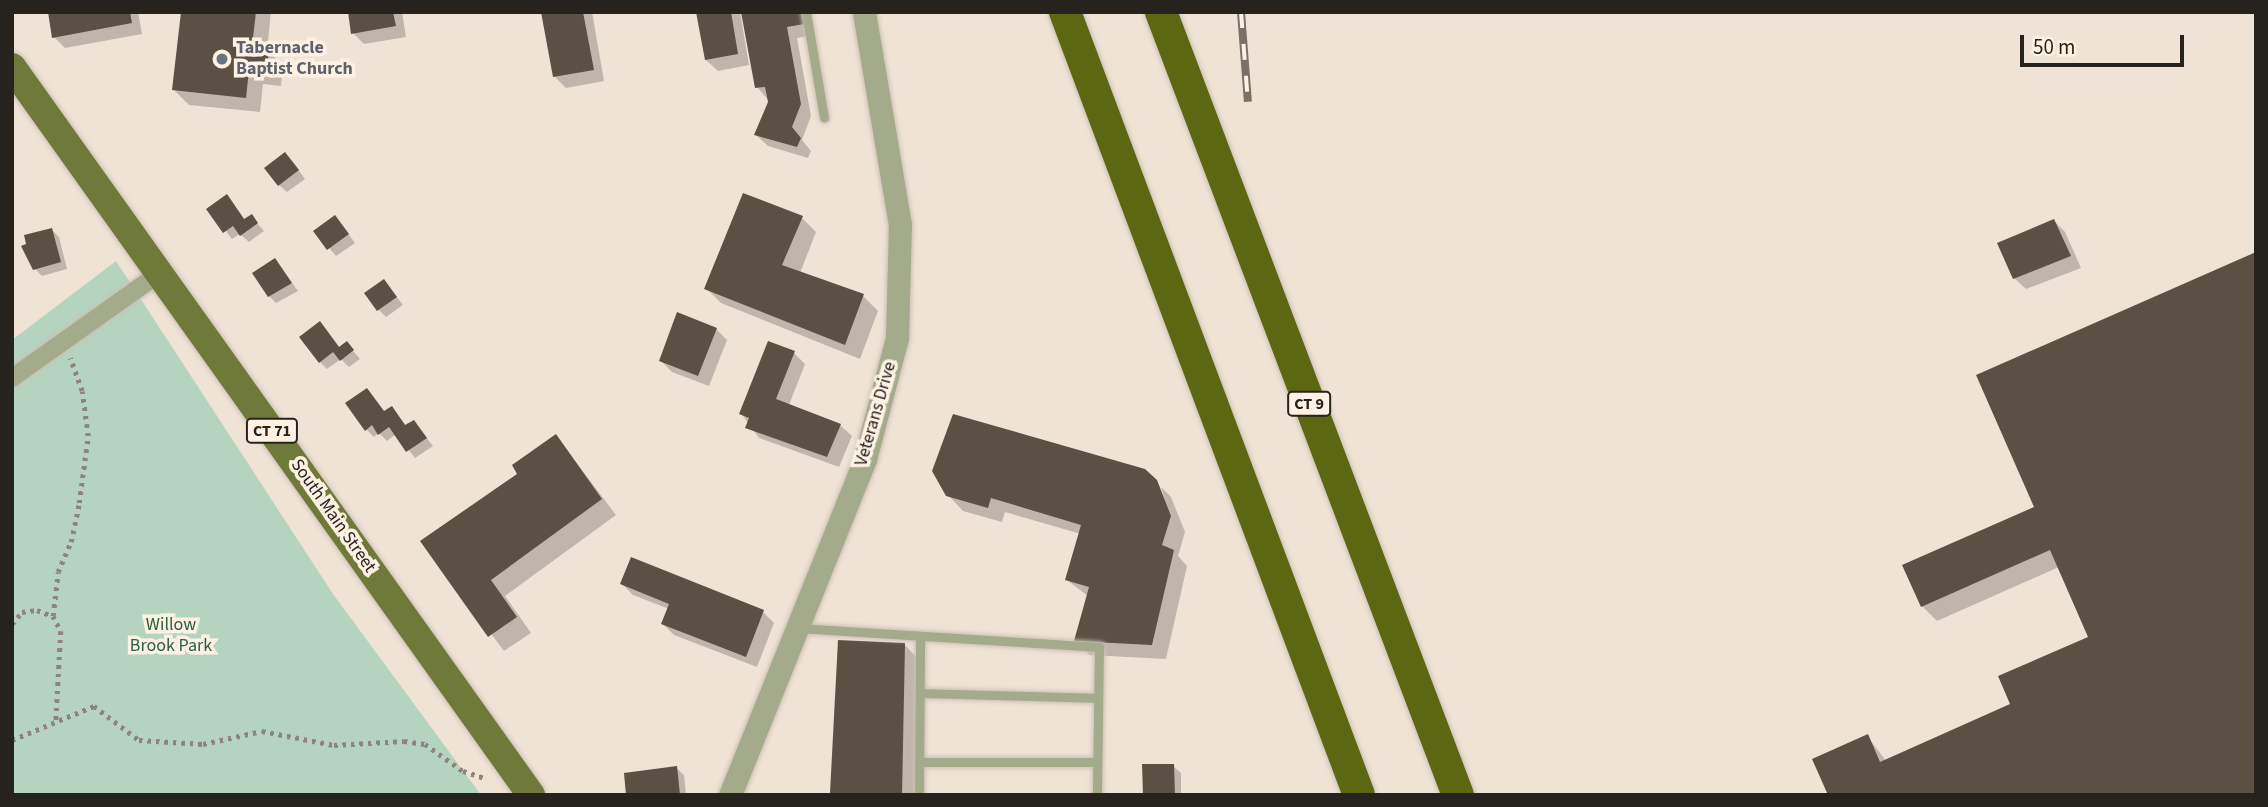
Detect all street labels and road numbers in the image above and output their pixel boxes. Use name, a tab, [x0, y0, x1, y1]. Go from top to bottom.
street label: Veterans Drive	[851, 359, 901, 469]
road number: CT 9	[1286, 392, 1332, 416]
road number: CT 71	[246, 418, 298, 444]
street label: South Main Street	[286, 455, 380, 577]

